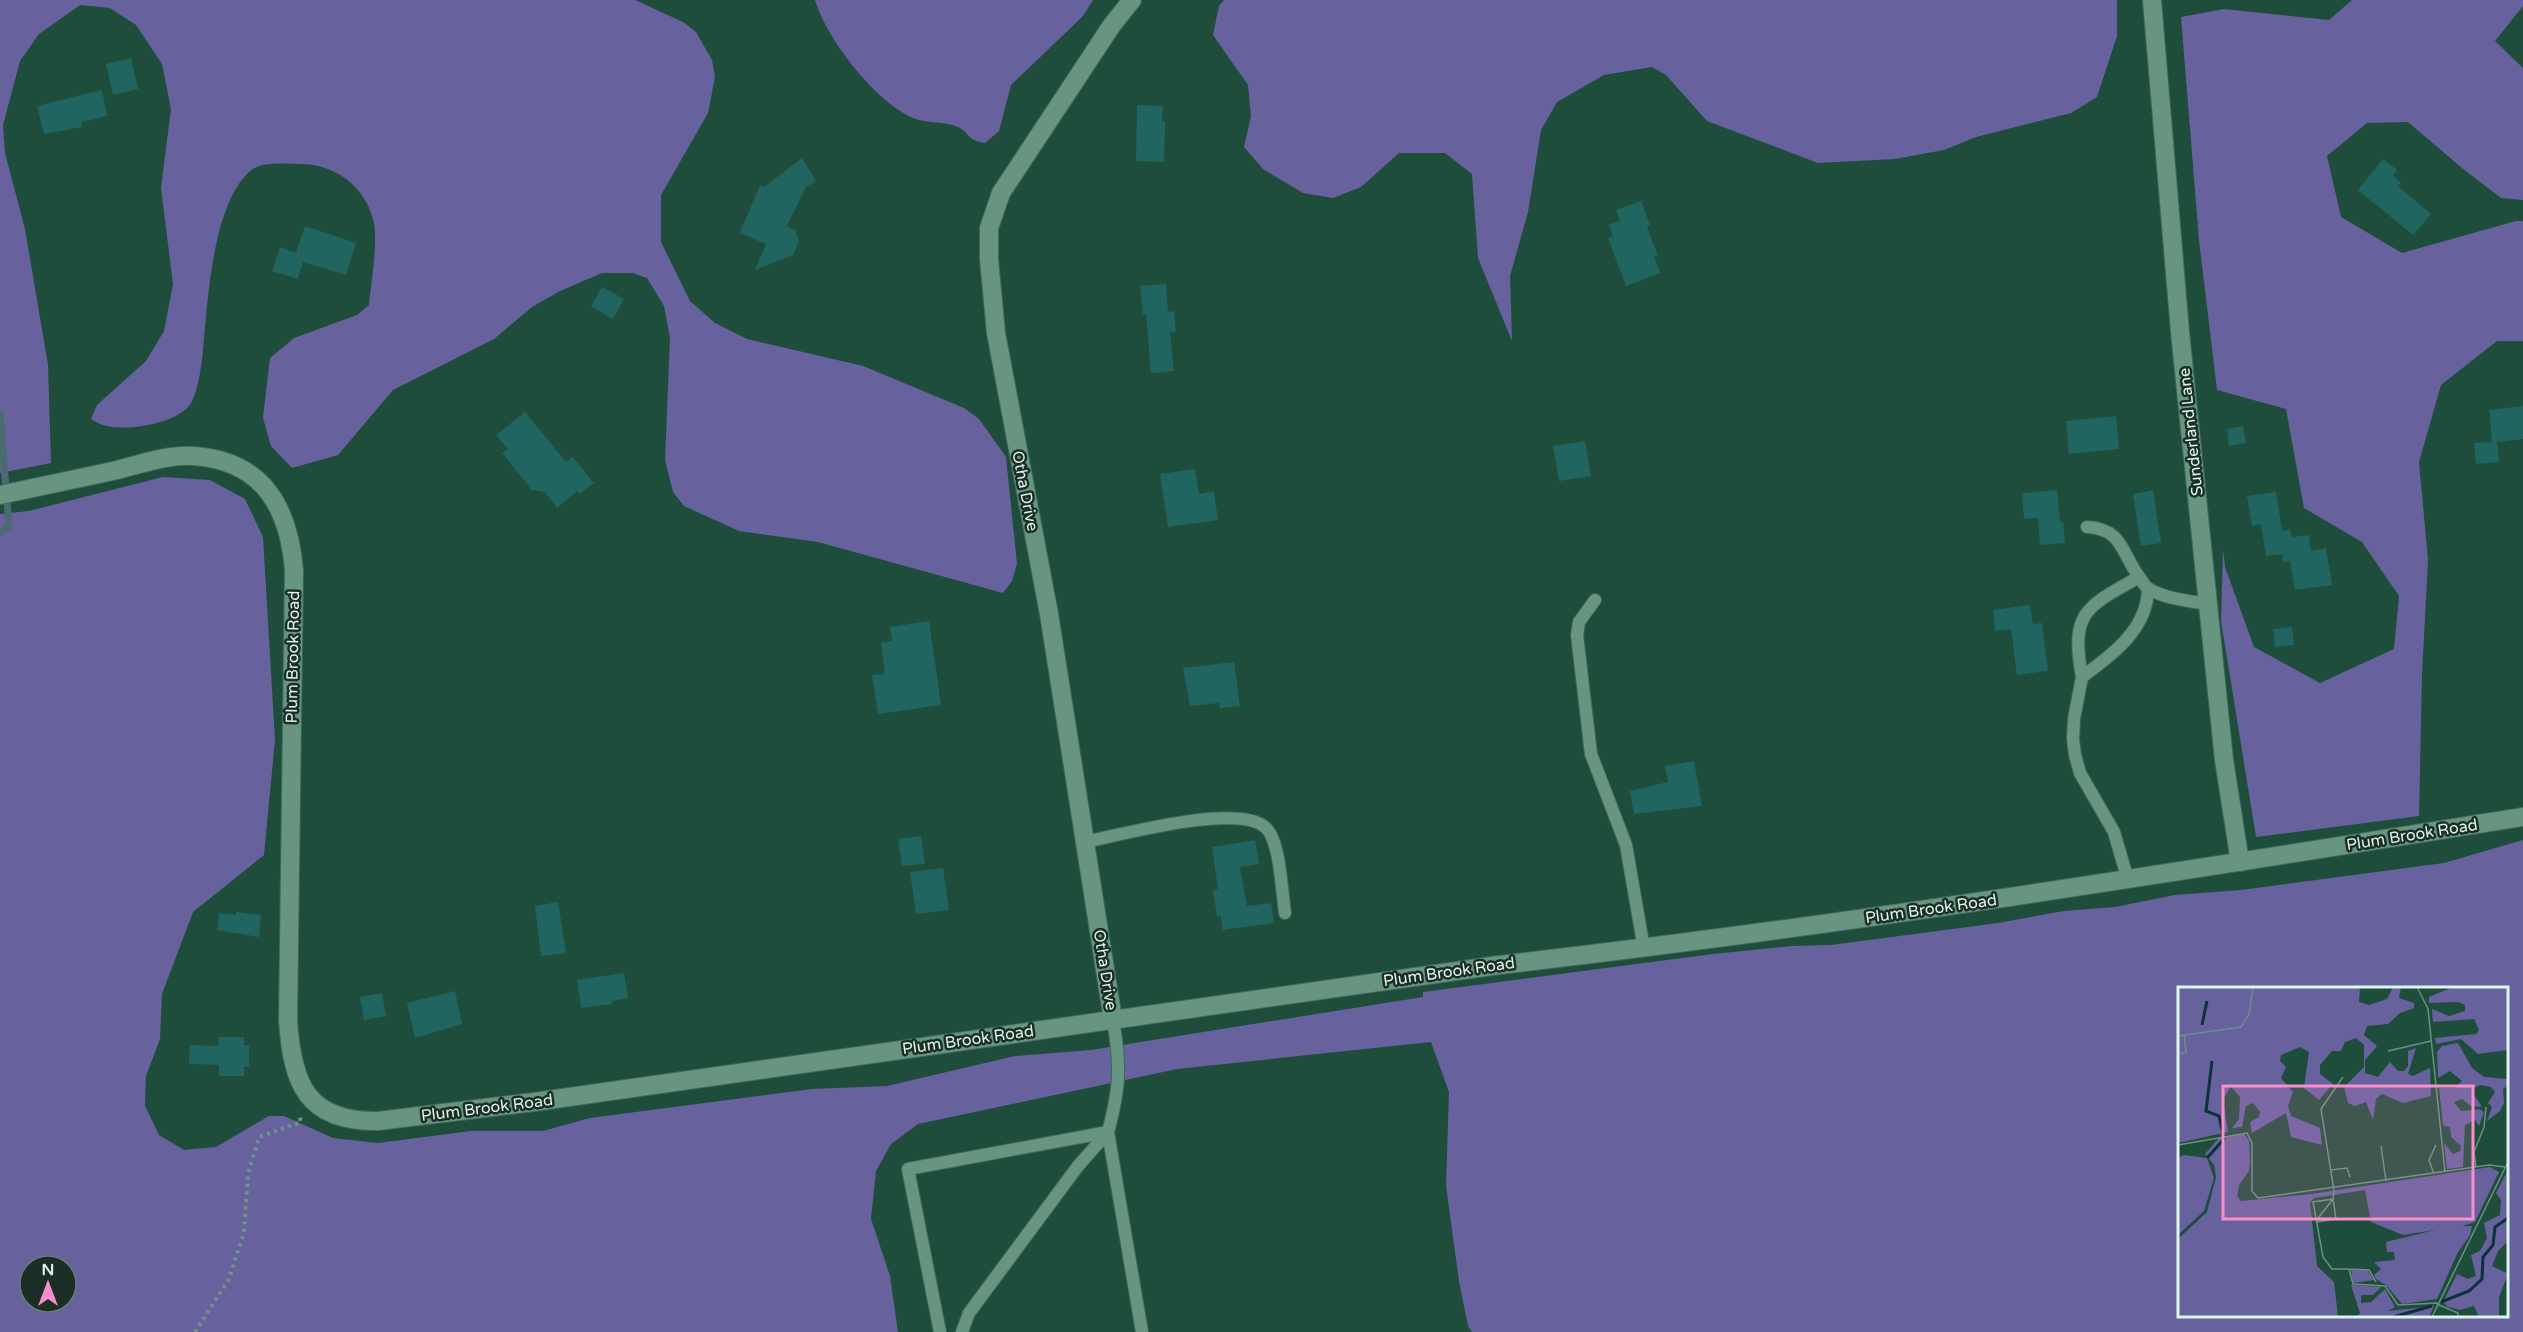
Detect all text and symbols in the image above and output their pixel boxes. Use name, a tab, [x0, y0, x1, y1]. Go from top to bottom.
street label: Sunderland Lane	[2174, 367, 2208, 497]
street label: Otha Drive	[1007, 449, 1043, 533]
street label: Plum Brook Road	[282, 591, 304, 723]
street label: Plum Brook Road	[2345, 815, 2479, 855]
street label: Plum Brook Road	[1864, 890, 1998, 928]
street label: Otha Drive	[1089, 928, 1121, 1012]
street label: Plum Brook Road	[1382, 953, 1516, 991]
inset map	[2178, 987, 2508, 1317]
street label: Plum Brook Road	[901, 1021, 1035, 1059]
street label: Plum Brook Road	[420, 1090, 554, 1126]
north arrow	[18, 1254, 78, 1314]
text: N	[42, 1260, 54, 1280]

